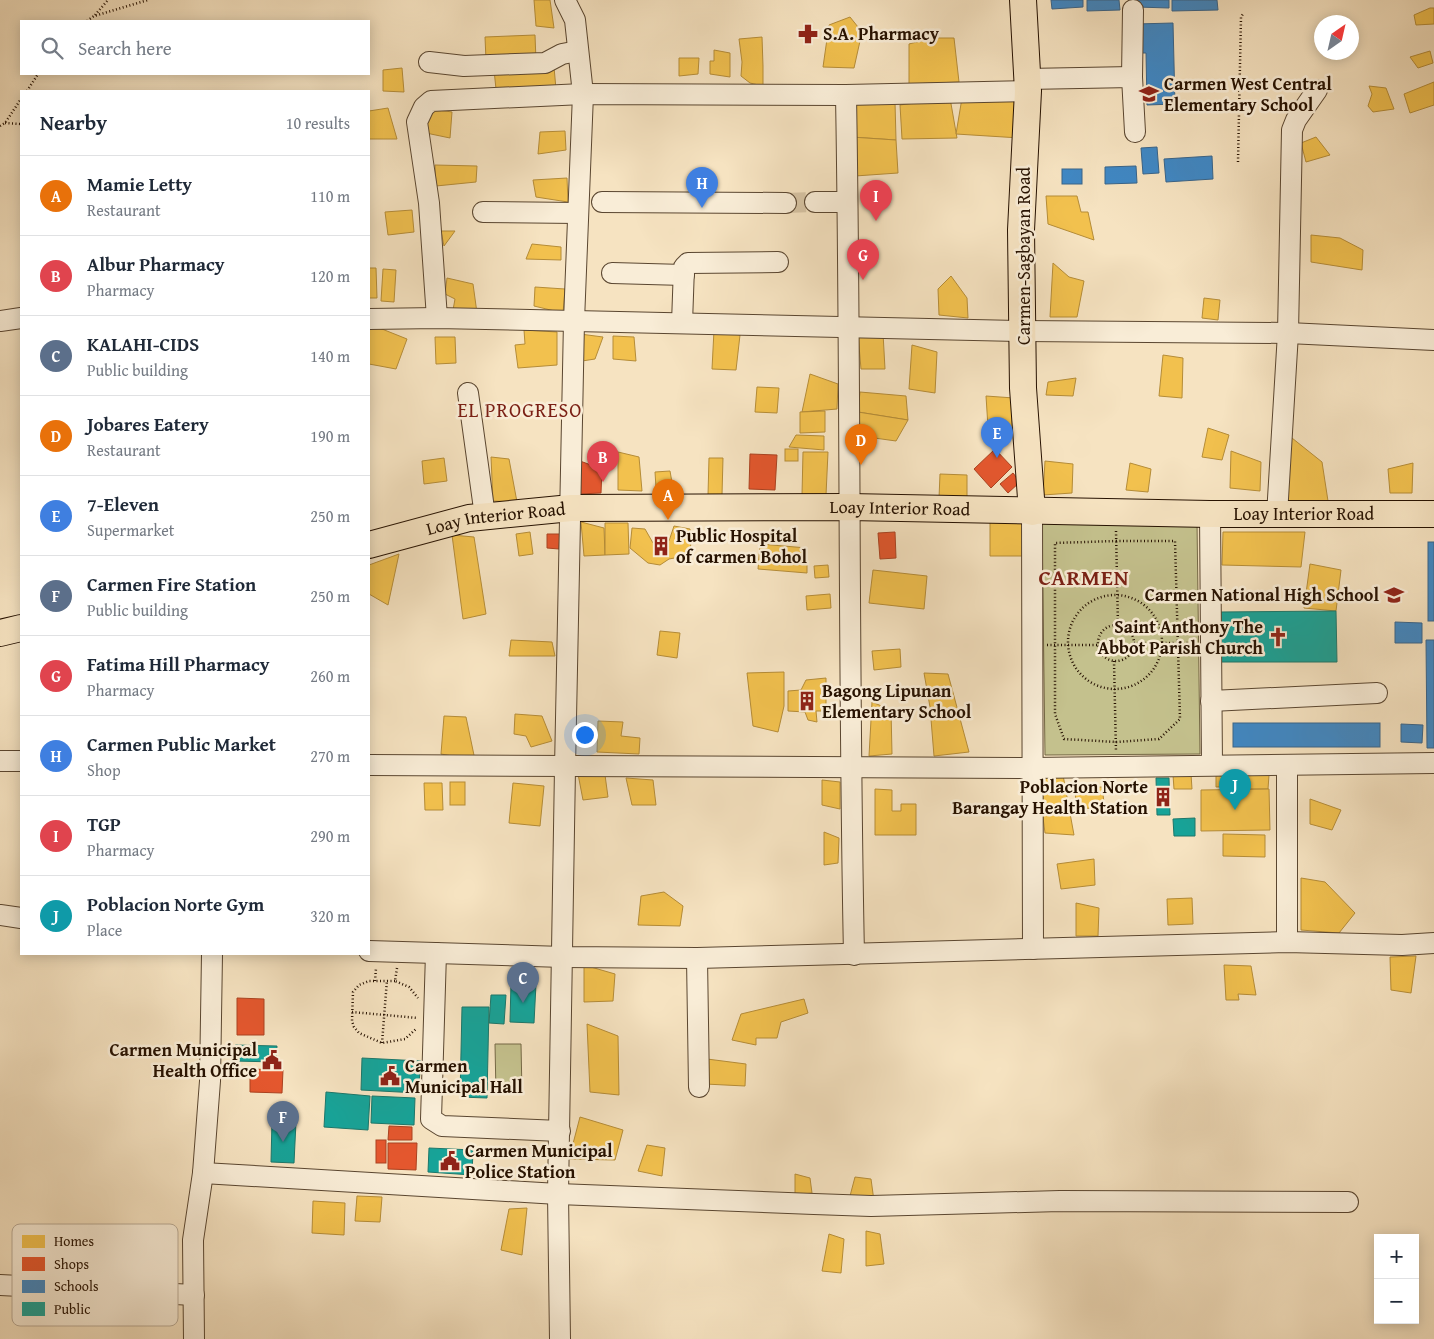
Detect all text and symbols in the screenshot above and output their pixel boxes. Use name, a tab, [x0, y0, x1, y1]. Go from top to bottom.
north arrow	[1314, 15, 1359, 60]
search box	[20, 20, 370, 75]
place label: S.A. Pharmacy	[823, 20, 940, 47]
pharmacy icon: S.A. Pharmacy	[797, 23, 819, 45]
icon: search	[38, 34, 66, 62]
text: Search here	[78, 34, 172, 62]
place label: Carmen West Central Elementary School	[1164, 70, 1332, 118]
school or university icon: Carmen West Central Elementary School	[1138, 83, 1160, 105]
text: Nearby	[40, 107, 107, 138]
text: 10 results	[286, 111, 350, 135]
pin: H	[686, 167, 718, 208]
street label: Carmen-Sagbayan Road	[1010, 167, 1037, 345]
text: Mamie Letty	[87, 170, 192, 198]
pin: I	[860, 180, 892, 221]
text: A	[51, 184, 61, 208]
text: 110 m	[310, 184, 350, 208]
text: Restaurant	[87, 198, 161, 222]
pin: G	[847, 239, 879, 280]
text: Albur Pharmacy	[87, 250, 225, 278]
text: B	[51, 264, 61, 288]
text: 120 m	[310, 264, 350, 288]
text: Pharmacy	[87, 278, 154, 302]
text: KALAHI-CIDS	[87, 330, 199, 358]
text: C	[51, 344, 61, 368]
text: 140 m	[310, 344, 350, 368]
text: Public building	[87, 358, 188, 382]
district label: EL PROGRESO	[457, 395, 583, 424]
text: Jobares Eatery	[87, 410, 209, 438]
pin: E	[981, 417, 1013, 458]
text: D	[51, 424, 61, 448]
text: 190 m	[310, 424, 350, 448]
pin: D	[845, 424, 877, 465]
text: Restaurant	[87, 438, 161, 462]
pin: B	[587, 441, 619, 482]
pin: A	[652, 479, 684, 520]
text: 7-Eleven	[87, 490, 159, 518]
street label: Loay Interior Road	[830, 493, 971, 522]
street label: Loay Interior Road	[423, 495, 567, 542]
street label: Loay Interior Road	[1234, 500, 1375, 527]
text: E	[52, 504, 60, 528]
text: 250 m	[310, 504, 350, 528]
text: Supermarket	[87, 518, 174, 542]
place label: Public Hospital of carmen Bohol	[676, 522, 807, 570]
building icon: Public Hospital of carmen Bohol	[650, 535, 672, 557]
district label: CARMEN	[1039, 561, 1129, 593]
text: Carmen Fire Station	[87, 570, 256, 598]
place label: Carmen National High School	[1145, 581, 1379, 608]
text: F	[52, 584, 60, 608]
text: 250 m	[310, 584, 350, 608]
school or university icon: Carmen National High School	[1383, 584, 1405, 606]
text: Public building	[87, 598, 188, 622]
place label: Saint Anthony The Abbot Parish Church	[1098, 613, 1263, 661]
church icon: Saint Anthony The Abbot Parish Church	[1267, 626, 1289, 648]
text: Fatima Hill Pharmacy	[87, 650, 269, 678]
text: G	[51, 664, 61, 688]
text: 260 m	[310, 664, 350, 688]
place label: Bagong Lipunan Elementary School	[822, 677, 972, 725]
text: Pharmacy	[87, 678, 154, 702]
building icon: Bagong Lipunan Elementary School	[796, 690, 818, 712]
your location	[572, 722, 598, 748]
text: Carmen Public Market	[87, 730, 276, 758]
text: H	[50, 744, 62, 768]
text: 270 m	[310, 744, 350, 768]
text: Shop	[87, 758, 121, 782]
pin: J	[1219, 769, 1251, 810]
place label: Poblacion Norte Barangay Health Station	[952, 773, 1148, 821]
building icon: Poblacion Norte Barangay Health Station	[1152, 786, 1174, 808]
text: TGP	[87, 810, 121, 838]
text: I	[53, 824, 59, 848]
text: 290 m	[310, 824, 350, 848]
text: Pharmacy	[87, 838, 154, 862]
text: Poblacion Norte Gym	[87, 890, 264, 918]
text: J	[53, 904, 59, 928]
text: 320 m	[310, 904, 350, 928]
text: Place	[87, 918, 122, 942]
pin: C	[507, 962, 539, 1003]
place label: Carmen Municipal Health Office	[110, 1036, 257, 1084]
public building icon: Carmen Municipal Health Office	[261, 1049, 283, 1071]
place label: Carmen Municipal Hall	[405, 1052, 523, 1100]
public building icon: Carmen Municipal Hall	[379, 1065, 401, 1087]
pin: F	[267, 1101, 299, 1142]
place label: Carmen Municipal Police Station	[465, 1137, 613, 1185]
public building icon: Carmen Municipal Police Station	[439, 1150, 461, 1172]
legend	[12, 1224, 178, 1326]
text: Homes	[54, 1231, 94, 1251]
map controls	[1374, 1234, 1419, 1324]
button: +	[1374, 1234, 1419, 1279]
text: Shops	[54, 1254, 89, 1274]
text: Schools	[54, 1276, 98, 1296]
button: −	[1374, 1279, 1419, 1324]
text: Public	[54, 1299, 90, 1319]

